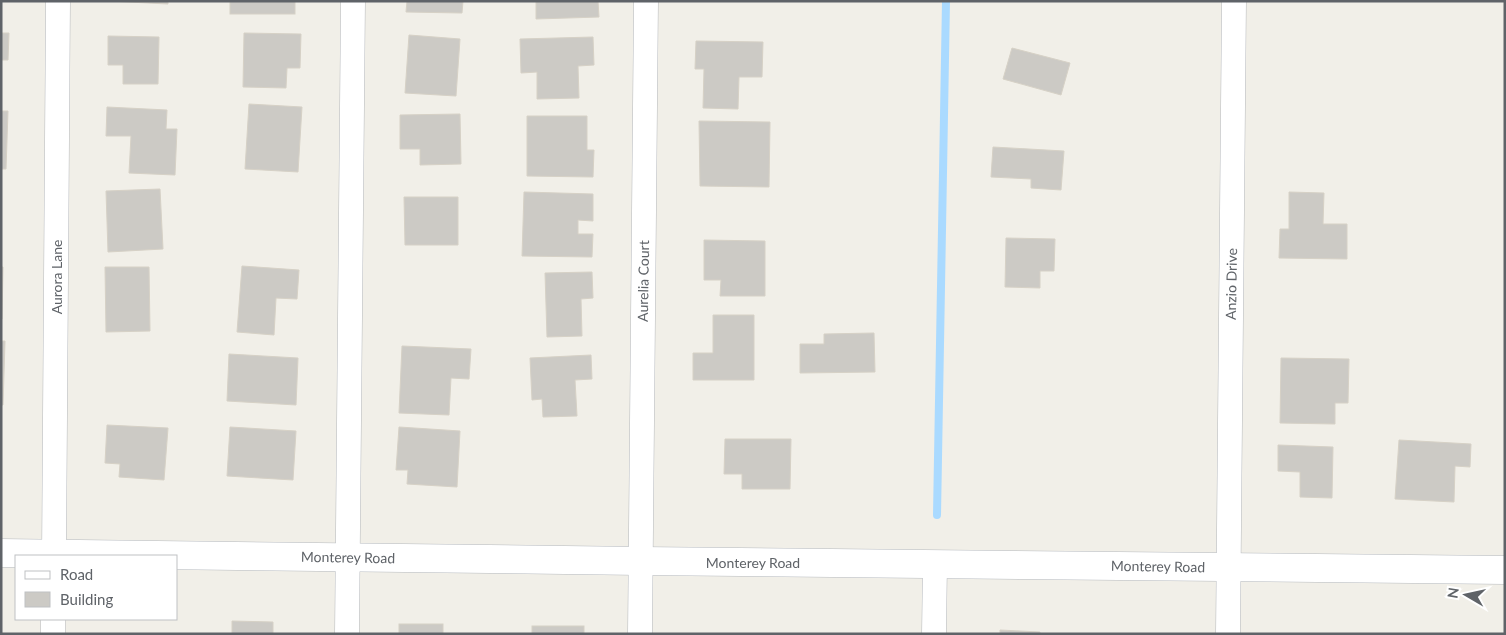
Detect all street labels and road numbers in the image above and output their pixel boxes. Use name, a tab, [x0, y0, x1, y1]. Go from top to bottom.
street label: Aurora Lane	[48, 240, 65, 314]
street label: Aurelia Court	[634, 240, 652, 322]
street label: Anzio Drive	[1222, 248, 1240, 320]
street label: Monterey Road	[301, 548, 395, 566]
street label: Monterey Road	[706, 554, 800, 571]
street label: Monterey Road	[1111, 557, 1205, 575]

